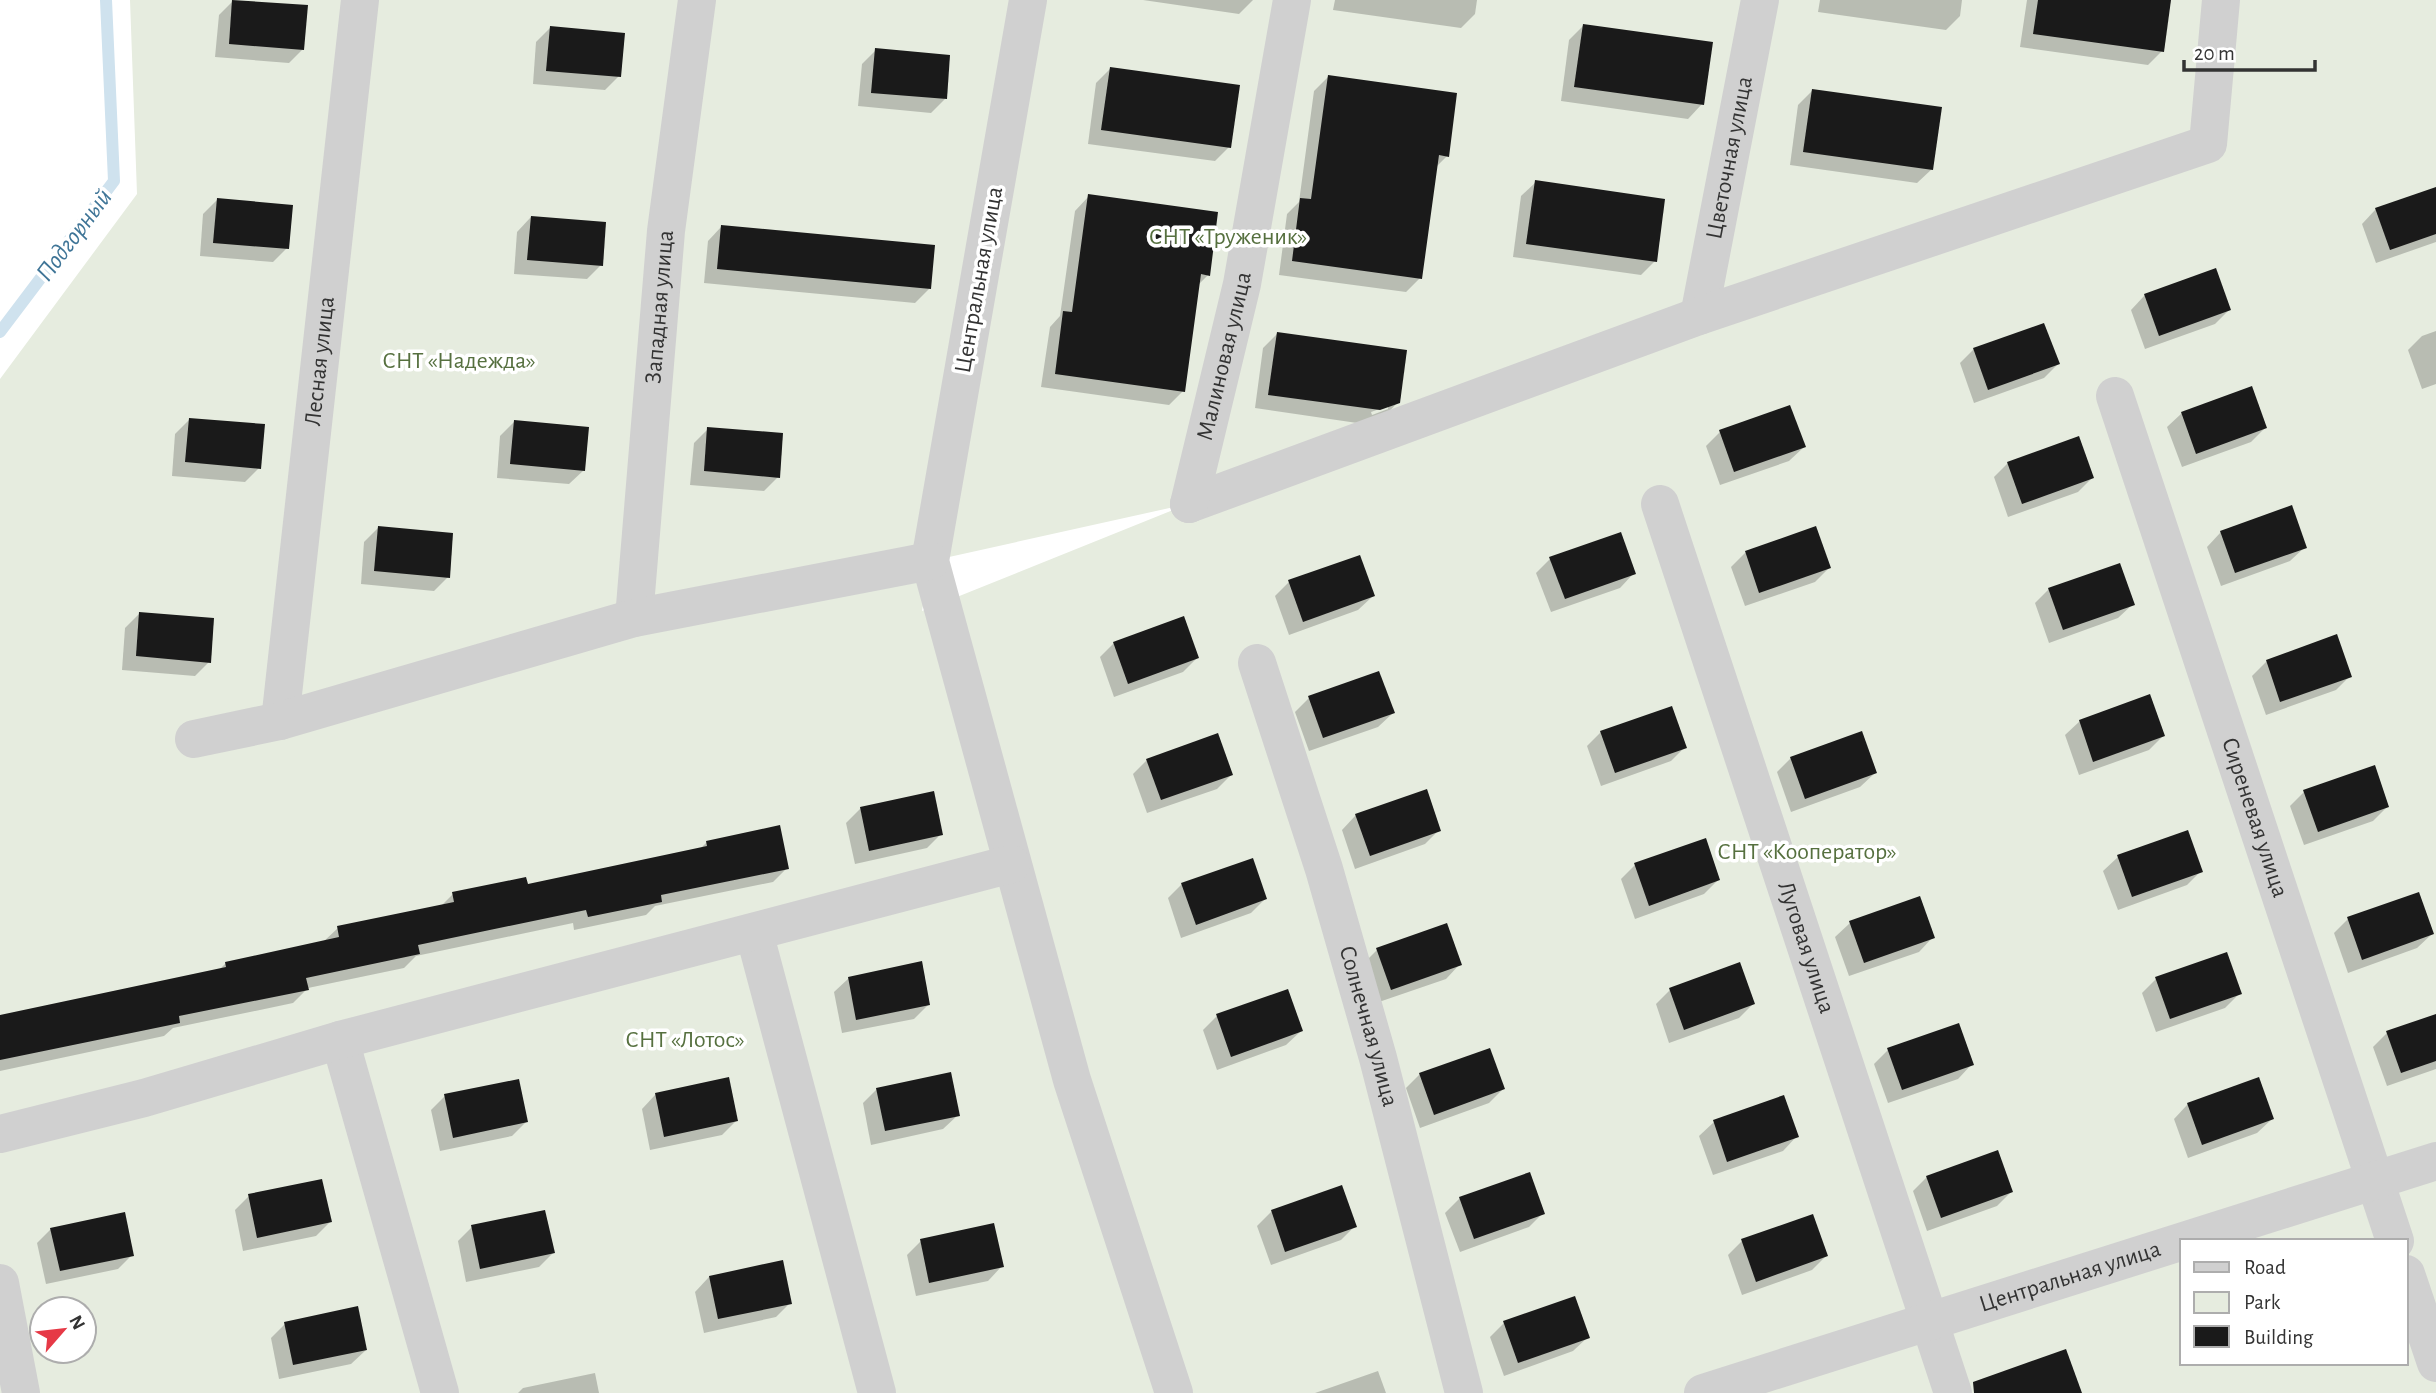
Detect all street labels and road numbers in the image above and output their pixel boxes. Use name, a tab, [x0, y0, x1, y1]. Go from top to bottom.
street label: Цветочная улица	[1702, 74, 1757, 241]
street label: Центральная улица	[951, 185, 1007, 375]
street label: Западная улица	[641, 229, 678, 385]
street label: Малиновая улица	[1193, 270, 1256, 443]
street label: Лесная улица	[301, 295, 339, 427]
street label: Сиреневая улица	[2217, 734, 2292, 901]
street label: Луговая улица	[1773, 879, 1839, 1016]
street label: Солнечная улица	[1335, 943, 1402, 1109]
street label: Центральная улица	[1976, 1237, 2164, 1317]

